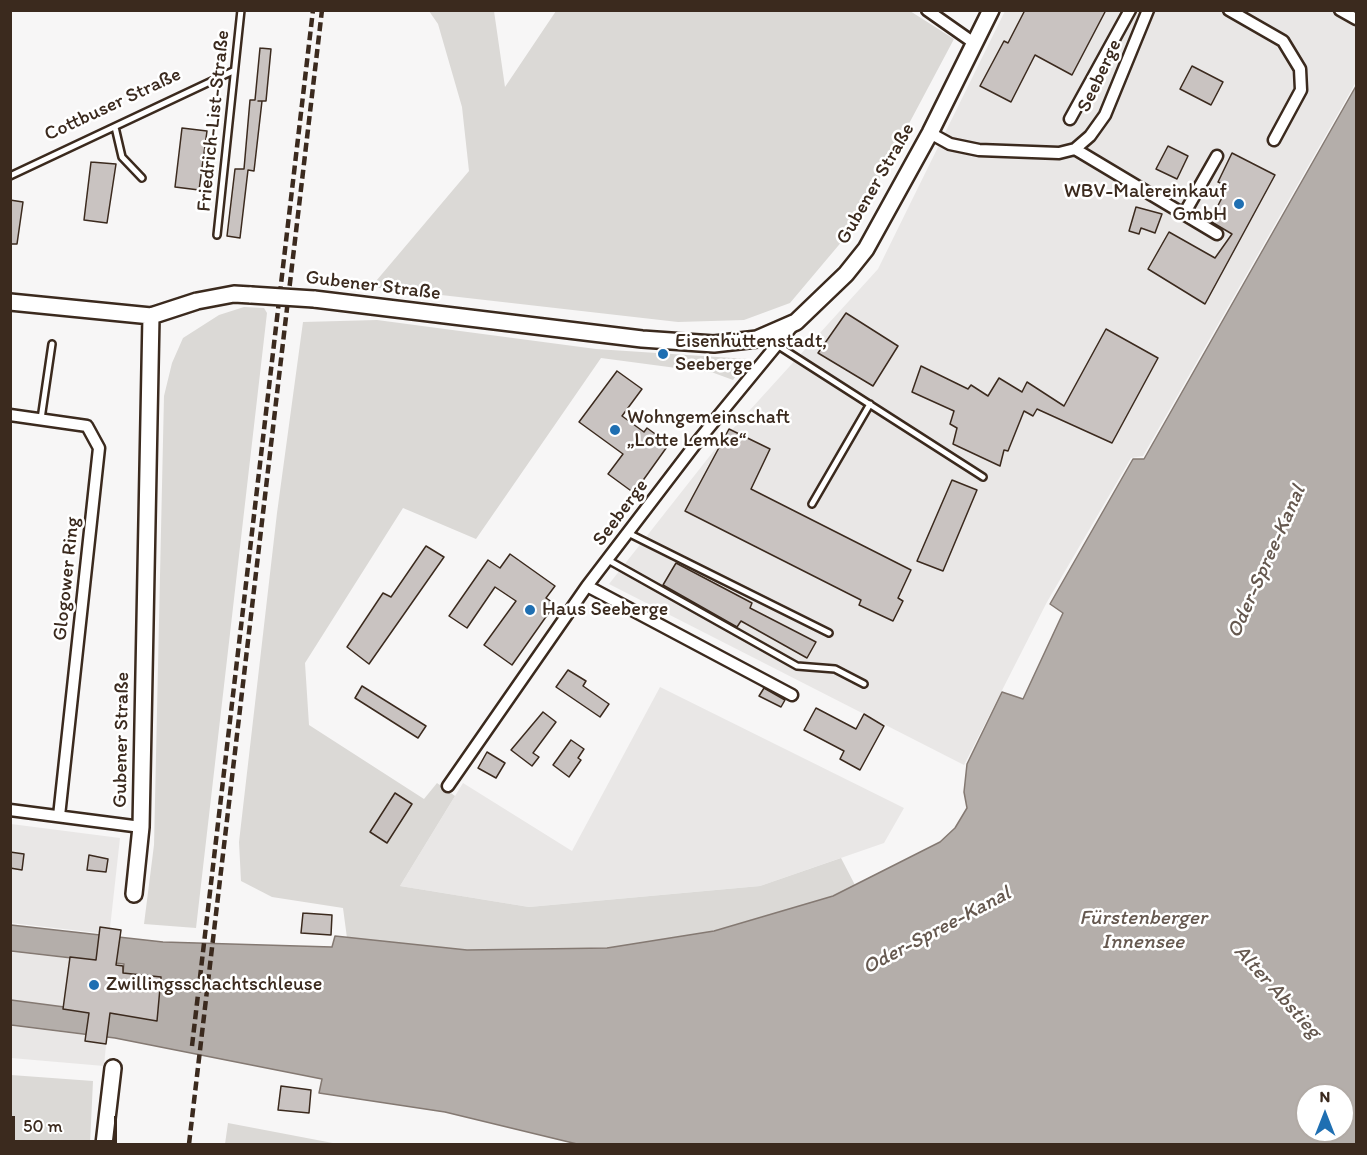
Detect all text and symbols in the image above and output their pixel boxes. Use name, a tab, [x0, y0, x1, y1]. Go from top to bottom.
street label: Friedrich-List-Straße	[193, 29, 235, 213]
street label: Seeberge	[1073, 36, 1127, 116]
street label: Cottbuser Straße	[41, 63, 185, 147]
street label: Gubener Straße	[832, 119, 920, 249]
place label: WBV-Malereinkauf GmbH	[1064, 180, 1227, 227]
marker: WBV-Malereinkauf GmbH	[1232, 197, 1246, 211]
street label: Gubener Straße	[304, 266, 442, 306]
place label: Eisenhüttenstadt, Seeberge	[675, 330, 827, 377]
marker: Eisenhüttenstadt, Seeberge	[656, 347, 670, 361]
place label: Wohngemeinschaft „Lotte Lemke“	[627, 406, 790, 453]
marker: Wohngemeinschaft „Lotte Lemke“	[608, 423, 622, 437]
street label: Seeberge	[588, 475, 654, 551]
water label: Oder-Spree-Kanal	[1222, 482, 1312, 642]
street label: Glogower Ring	[49, 516, 85, 642]
place label: Haus Seeberge	[542, 598, 668, 622]
marker: Haus Seeberge	[523, 603, 537, 617]
street label: Gubener Straße	[109, 672, 135, 808]
water label: Oder-Spree-Kanal	[859, 881, 1015, 981]
water label: Fürstenberger Innensee	[1079, 906, 1207, 956]
water label: Alter Abstieg	[1228, 940, 1326, 1044]
place label: Zwillingsschachtschleuse	[106, 973, 322, 997]
marker: Zwillingsschachtschleuse	[87, 978, 101, 992]
north arrow	[1295, 1083, 1355, 1143]
text: N	[1320, 1087, 1330, 1106]
scale bar	[15, 1104, 120, 1142]
text: 50 m	[23, 1115, 63, 1137]

